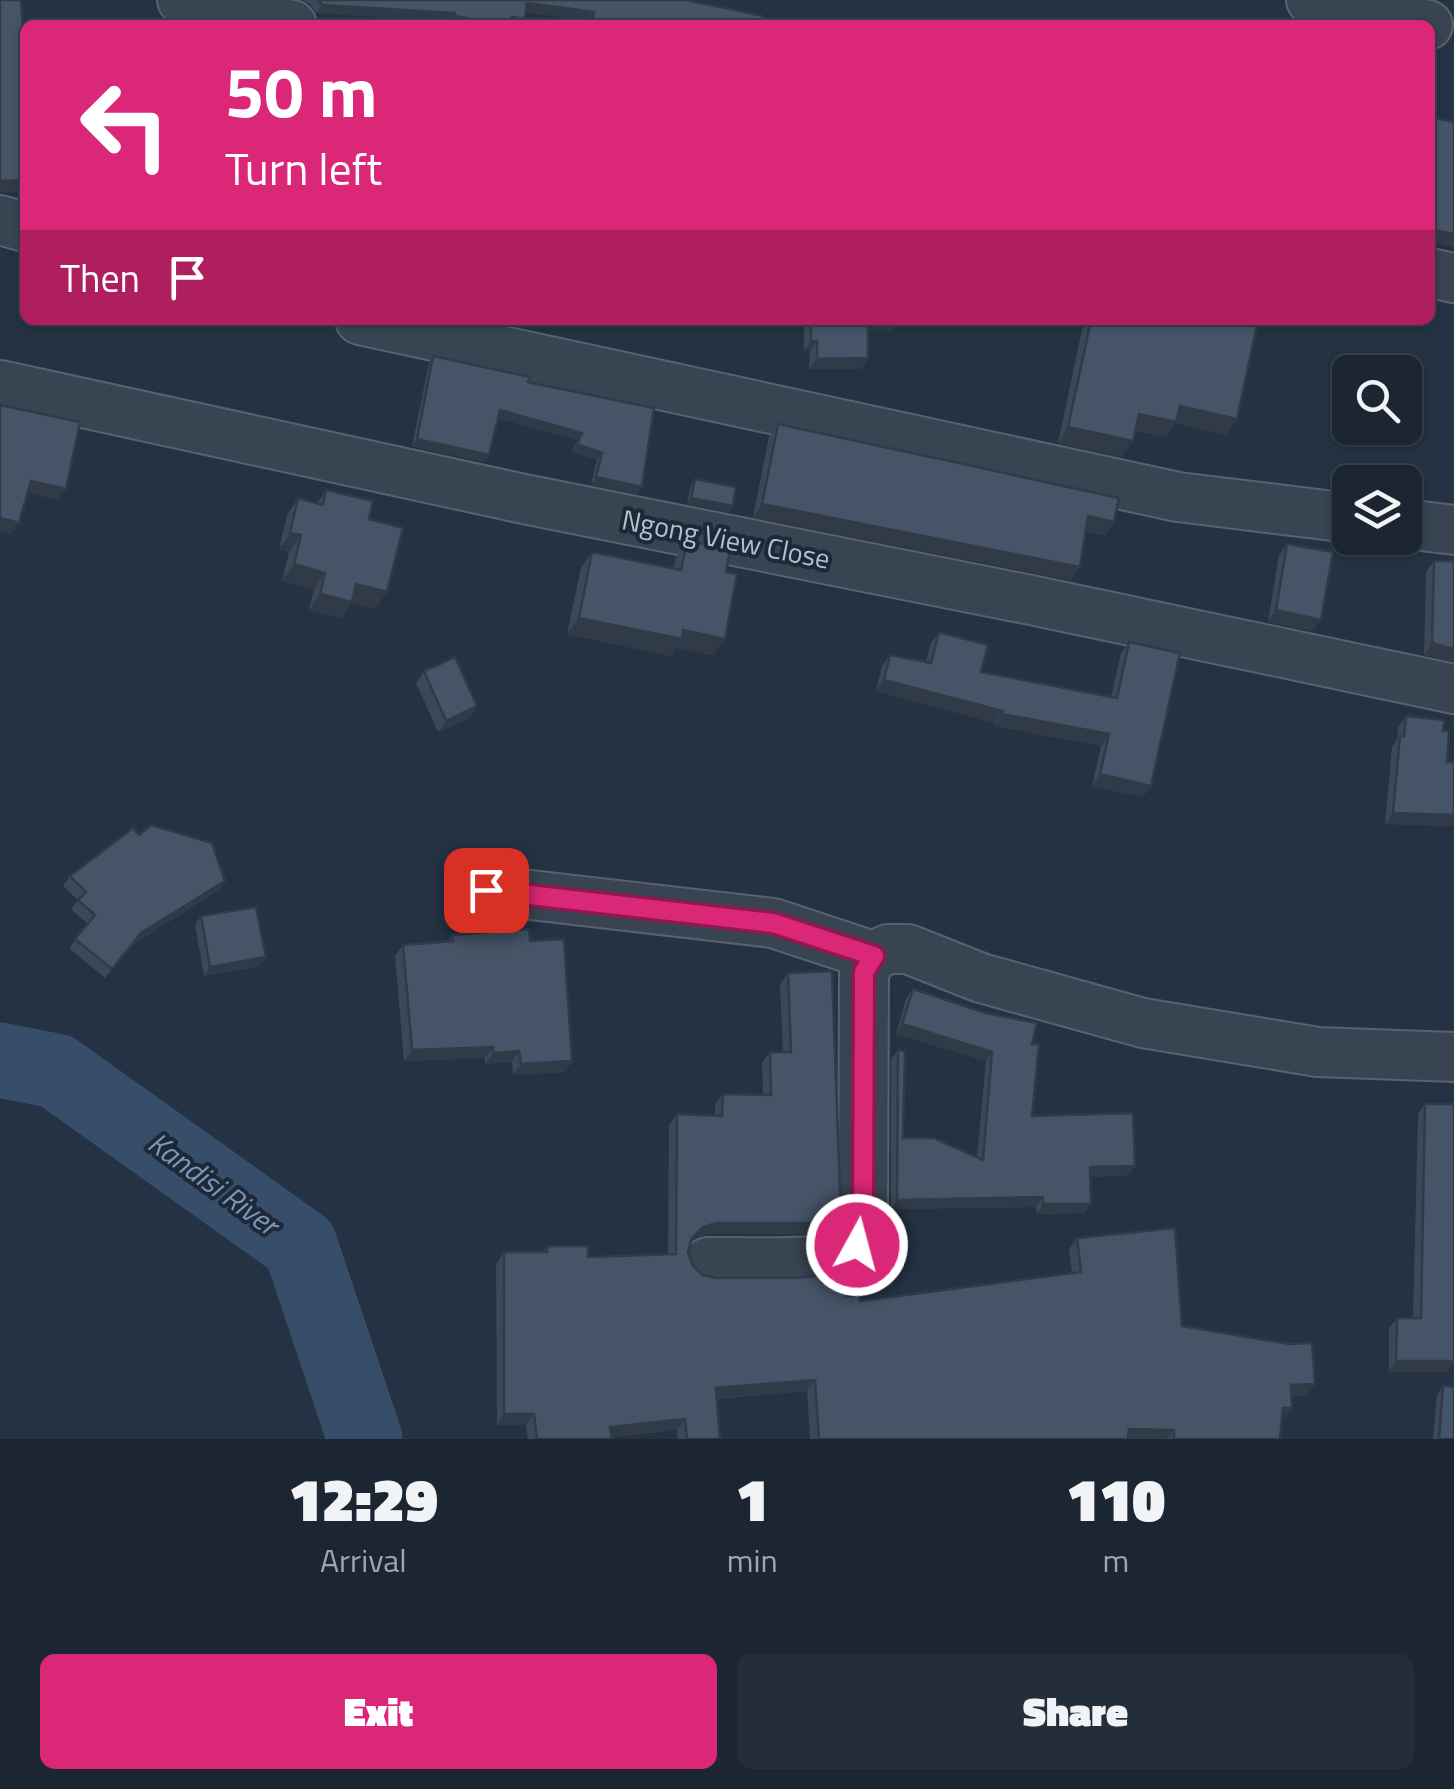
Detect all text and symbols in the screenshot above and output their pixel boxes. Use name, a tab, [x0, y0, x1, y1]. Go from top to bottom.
text: 50 m	[225, 38, 378, 144]
icon: left	[60, 60, 190, 190]
text: Turn left	[225, 134, 382, 202]
text: Then	[60, 249, 140, 307]
icon: arrive	[160, 250, 215, 305]
map controls	[1332, 355, 1422, 555]
button: search	[1332, 355, 1422, 445]
button: layers	[1332, 465, 1422, 555]
street label: Ngong View Close	[618, 497, 834, 580]
pin	[444, 848, 529, 933]
icon: arrive	[459, 863, 514, 918]
water label: Kandisi River	[139, 1120, 291, 1248]
position arrow	[805, 1193, 909, 1297]
text: 12:29	[289, 1453, 438, 1544]
text: 1	[736, 1453, 769, 1544]
text: 110	[1066, 1453, 1165, 1544]
text: Arrival	[320, 1536, 407, 1584]
text: min	[727, 1536, 778, 1584]
text: m	[1102, 1536, 1129, 1584]
button: Exit	[40, 1654, 717, 1769]
button: Share	[737, 1654, 1414, 1769]

